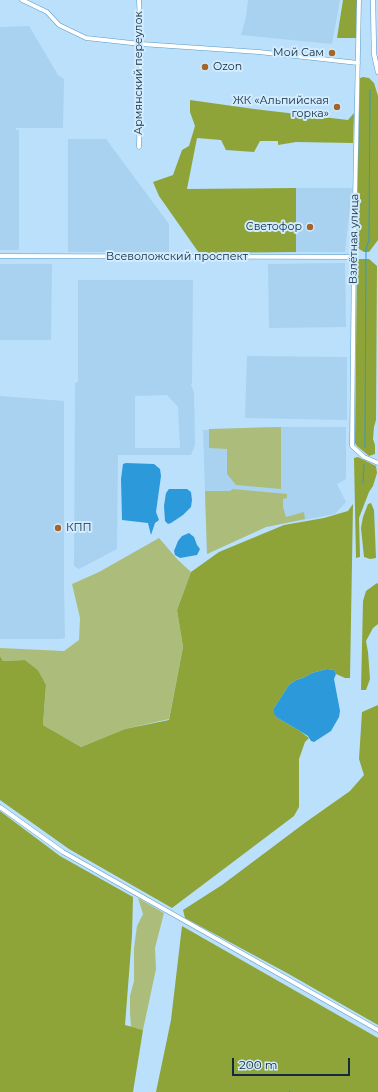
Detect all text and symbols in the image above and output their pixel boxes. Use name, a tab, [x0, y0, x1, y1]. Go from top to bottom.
street label: Армянский переулок	[132, 11, 146, 135]
place label: Мой Сам	[273, 46, 324, 60]
marker: Мой Сам	[327, 48, 337, 58]
place label: Ozon	[213, 60, 242, 74]
marker: Ozon	[200, 62, 210, 72]
place label: ЖК «Альпийская горка»	[233, 94, 329, 120]
marker: ЖК «Альпийская горка»	[332, 102, 342, 112]
street label: Взлётная улица	[347, 194, 361, 284]
place label: Светофор	[246, 220, 302, 234]
marker: Светофор	[305, 222, 315, 232]
street label: Всеволожский проспект	[106, 250, 248, 264]
place label: КПП	[66, 521, 92, 535]
marker: КПП	[53, 523, 63, 533]
scale bar	[234, 1050, 352, 1076]
text: 200 m	[239, 1057, 278, 1072]

